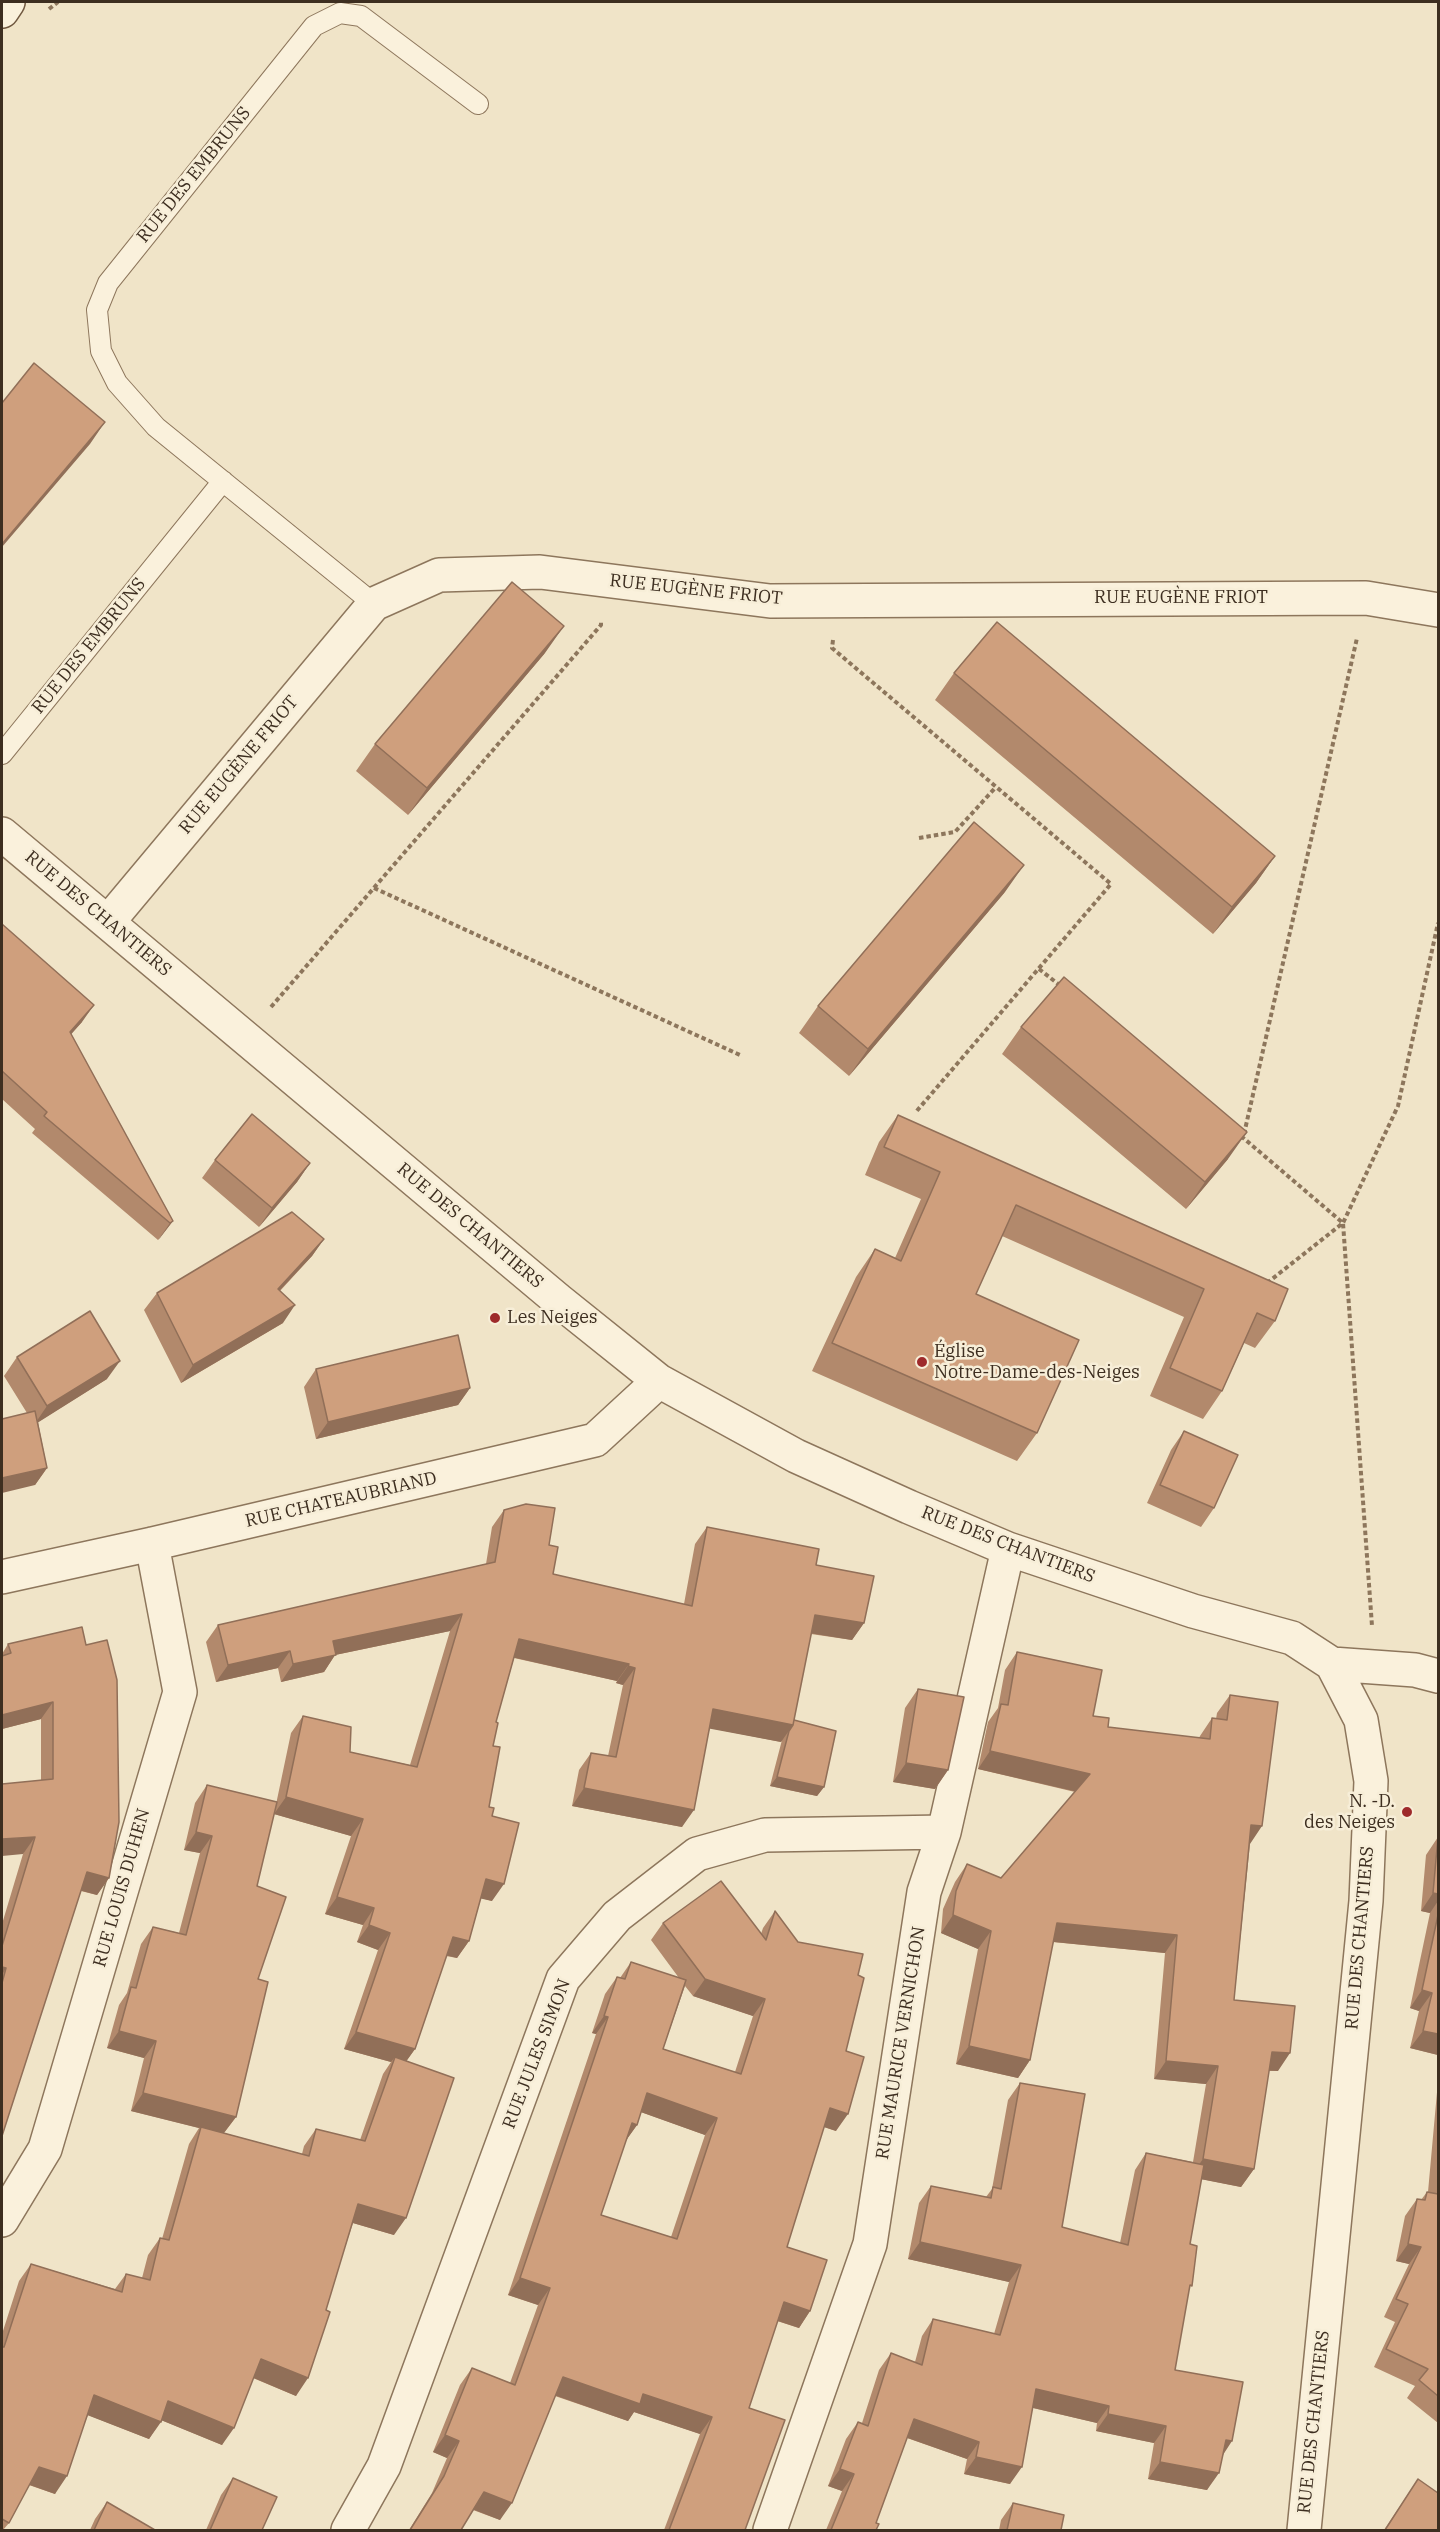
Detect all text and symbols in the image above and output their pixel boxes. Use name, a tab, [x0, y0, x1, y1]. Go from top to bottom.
street label: RUE DES EMBRUNS	[132, 103, 256, 247]
street label: RUE EUGÈNE FRIOT	[608, 570, 784, 610]
street label: RUE DES EMBRUNS	[27, 574, 151, 718]
street label: RUE EUGÈNE FRIOT	[1094, 587, 1268, 609]
street label: RUE EUGÈNE FRIOT	[175, 691, 303, 839]
street label: RUE DES CHANTIERS	[21, 847, 175, 981]
street label: RUE DES CHANTIERS	[393, 1159, 547, 1293]
place label: Les Neiges	[507, 1307, 598, 1329]
marker: Les Neiges	[488, 1311, 502, 1325]
place label: Église Notre-Dame-des-Neiges	[934, 1341, 1140, 1384]
marker: Église Notre-Dame-des-Neiges	[915, 1355, 929, 1369]
street label: RUE CHATEAUBRIAND	[243, 1467, 439, 1533]
street label: RUE DES CHANTIERS	[918, 1502, 1098, 1588]
place label: N. -D. des Neiges	[1304, 1791, 1395, 1834]
marker: N. -D. des Neiges	[1400, 1805, 1414, 1819]
street label: RUE LOUIS DUHEN	[89, 1806, 155, 1970]
street label: RUE DES CHANTIERS	[1341, 1845, 1379, 2031]
street label: RUE MAURICE VERNICHON	[872, 1925, 930, 2161]
street label: RUE JULES SIMON	[498, 1976, 576, 2132]
street label: RUE DES CHANTIERS	[1294, 2329, 1334, 2515]

